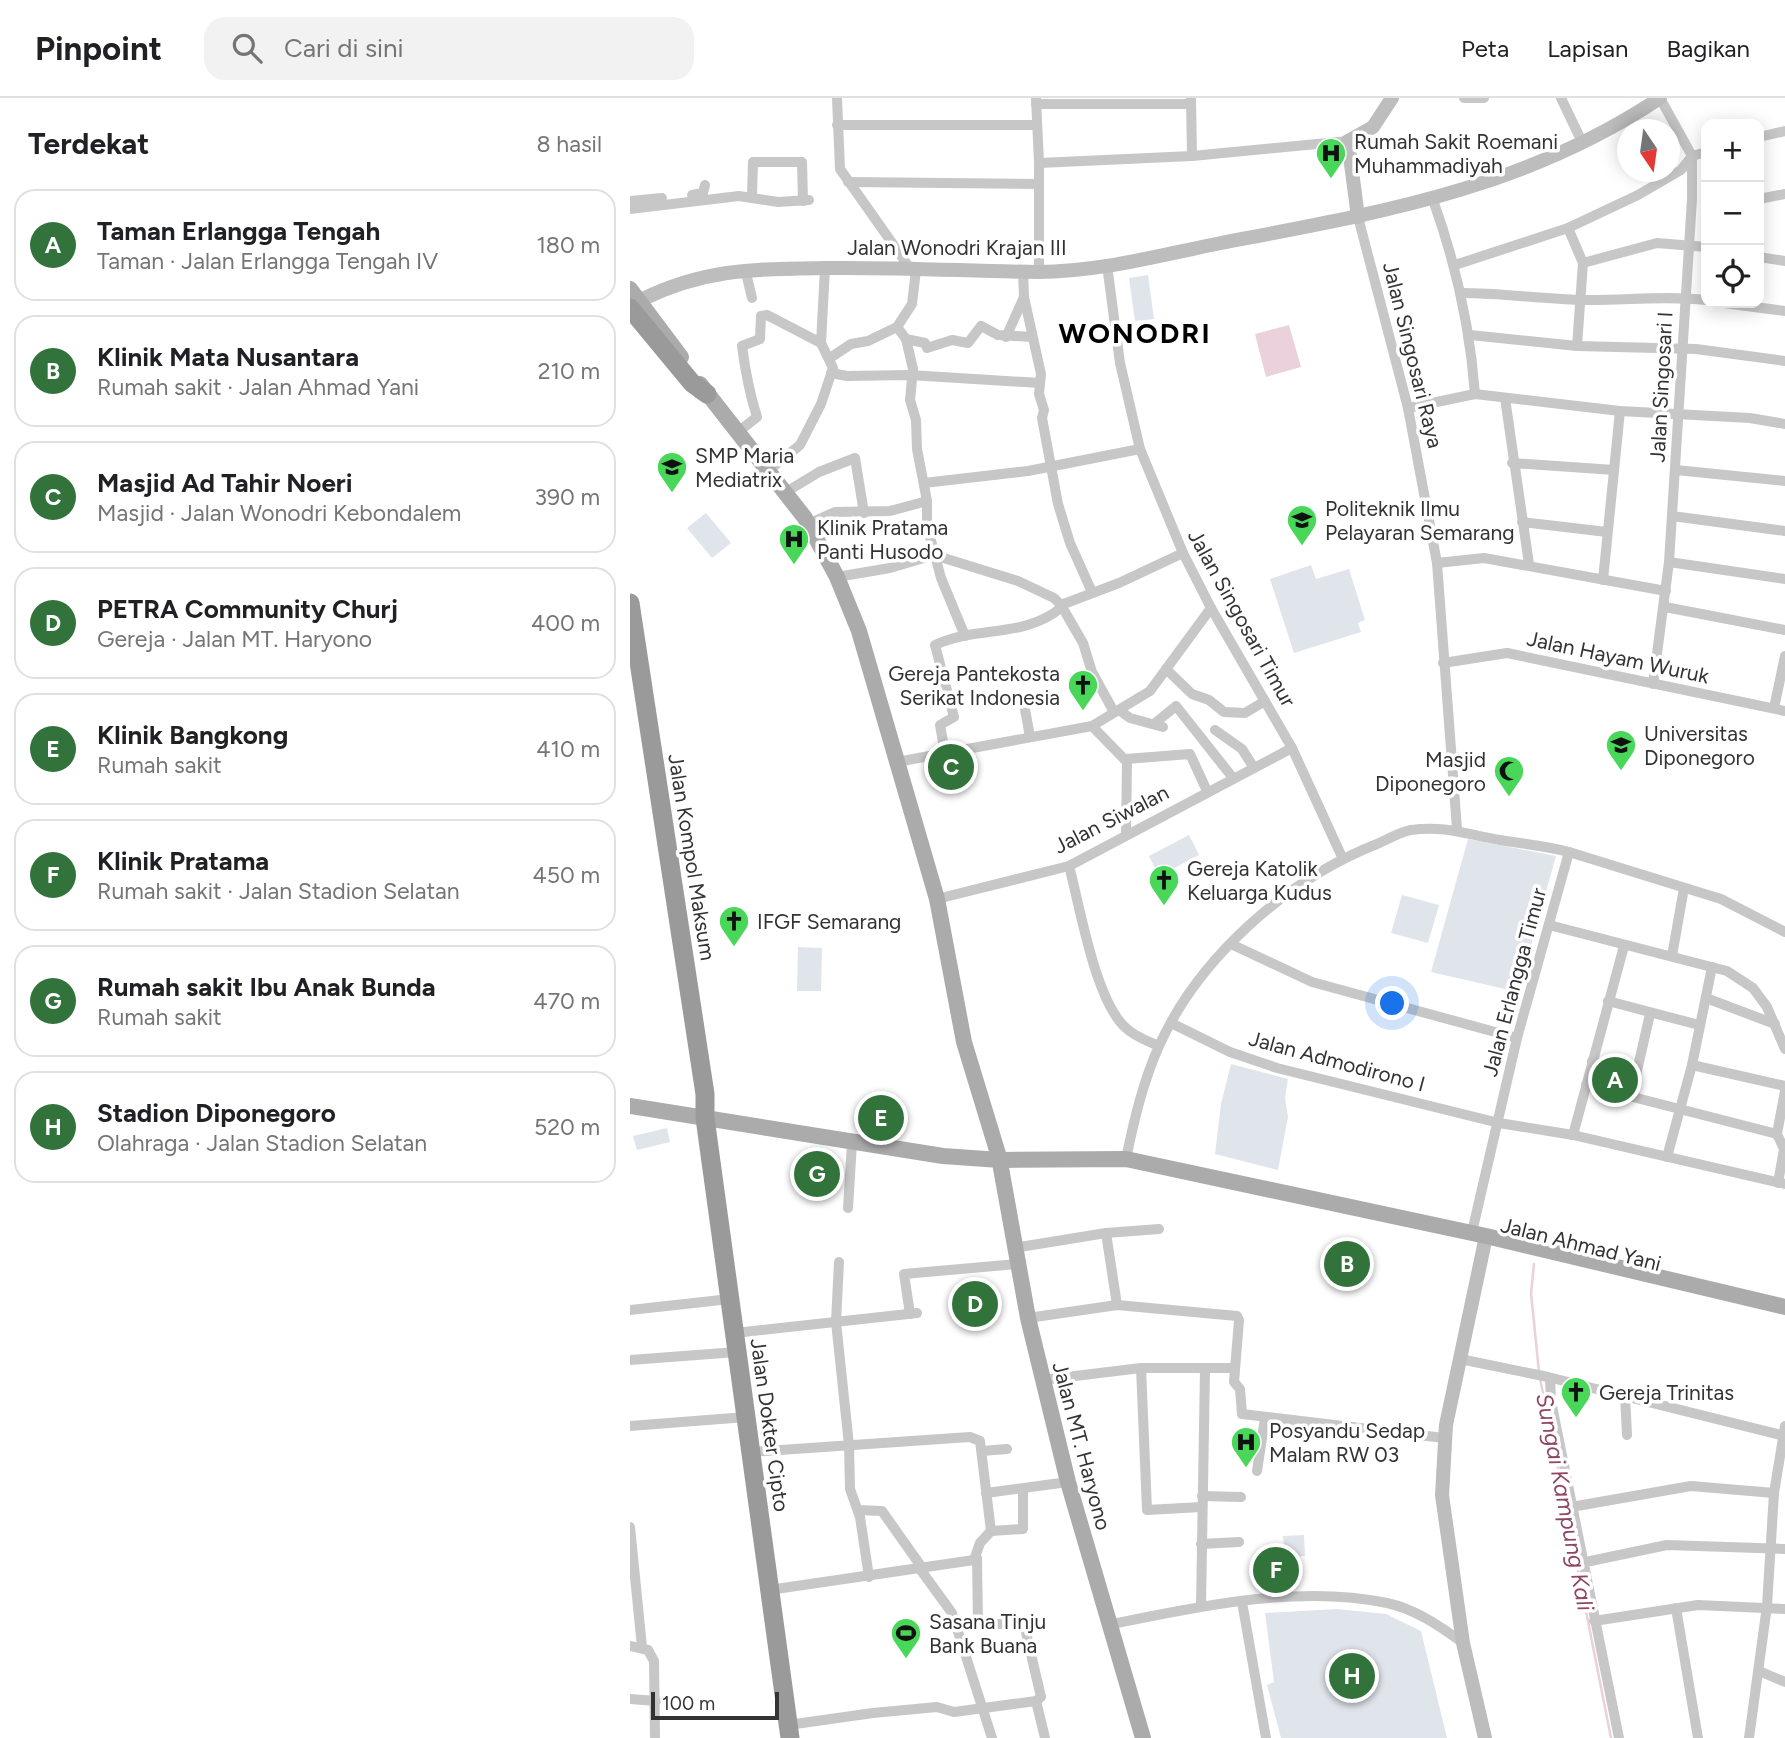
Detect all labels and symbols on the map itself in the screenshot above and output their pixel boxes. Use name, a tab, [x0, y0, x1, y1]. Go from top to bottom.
north arrow	[1617, 119, 1680, 182]
place label: Rumah Sakit Roemani Muhammadiyah	[1354, 129, 1558, 178]
hospital icon: Rumah Sakit Roemani Muhammadiyah	[1314, 136, 1348, 180]
street label: Jalan Wonodri Krajan III	[847, 235, 1067, 260]
street label: Jalan Singosari Raya	[1378, 259, 1448, 451]
street label: Jalan Singosari I	[1645, 311, 1677, 463]
district label: WONODRI	[1058, 316, 1212, 350]
place label: SMP Maria Mediatrix	[695, 443, 794, 492]
school or university icon: SMP Maria Mediatrix	[655, 450, 689, 494]
place label: Politeknik Ilmu Pelayaran Semarang	[1325, 496, 1515, 545]
school or university icon: Politeknik Ilmu Pelayaran Semarang	[1285, 503, 1319, 547]
place label: Klinik Pratama Panti Husodo	[817, 515, 948, 564]
hospital icon: Klinik Pratama Panti Husodo	[777, 522, 811, 566]
street label: Jalan Singosari Timur	[1183, 525, 1301, 711]
street label: Jalan Hayam Wuruk	[1525, 625, 1712, 689]
place label: Gereja Pantekosta Serikat Indonesia	[888, 661, 1060, 710]
church icon: Gereja Pantekosta Serikat Indonesia	[1066, 668, 1100, 712]
place label: Universitas Diponegoro	[1644, 721, 1755, 770]
school or university icon: Universitas Diponegoro	[1604, 728, 1638, 772]
pin: C	[928, 741, 974, 793]
place label: Masjid Diponegoro	[1375, 747, 1486, 796]
street label: Jalan Kompol Maksum	[663, 752, 721, 962]
mosque icon: Masjid Diponegoro	[1492, 754, 1526, 798]
street label: Jalan Siwalan	[1049, 779, 1173, 859]
place label: Gereja Katolik Keluarga Kudus	[1187, 856, 1332, 905]
church icon: Gereja Katolik Keluarga Kudus	[1147, 863, 1181, 907]
street label: Jalan Erlangga Timur	[1477, 885, 1551, 1079]
church icon: IFGF Semarang	[717, 904, 751, 948]
place label: IFGF Semarang	[757, 909, 901, 934]
your location	[1375, 986, 1409, 1020]
street label: Jalan Admodirono I	[1246, 1025, 1428, 1097]
pin: A	[1592, 1054, 1638, 1106]
pin: E	[858, 1092, 904, 1144]
pin: G	[794, 1148, 840, 1200]
street label: Jalan Ahmad Yani	[1498, 1212, 1664, 1276]
pin: B	[1324, 1238, 1370, 1290]
pin: D	[952, 1278, 998, 1330]
street label: Jalan Dokter Cipto	[745, 1337, 795, 1513]
street label: Jalan MT. Haryono	[1048, 1359, 1116, 1533]
church icon: Gereja Trinitas	[1559, 1375, 1593, 1419]
place label: Gereja Trinitas	[1599, 1380, 1734, 1405]
water label: Sungai Kampung Kali	[1530, 1391, 1600, 1614]
place label: Posyandu Sedap Malam RW 03	[1269, 1418, 1425, 1467]
hospital icon: Posyandu Sedap Malam RW 03	[1229, 1425, 1263, 1469]
pin: F	[1253, 1544, 1299, 1596]
place label: Sasana Tinju Bank Buana	[929, 1609, 1046, 1658]
sports icon: Sasana Tinju Bank Buana	[889, 1616, 923, 1660]
pin: H	[1329, 1650, 1375, 1702]
scale bar	[651, 1689, 779, 1721]

